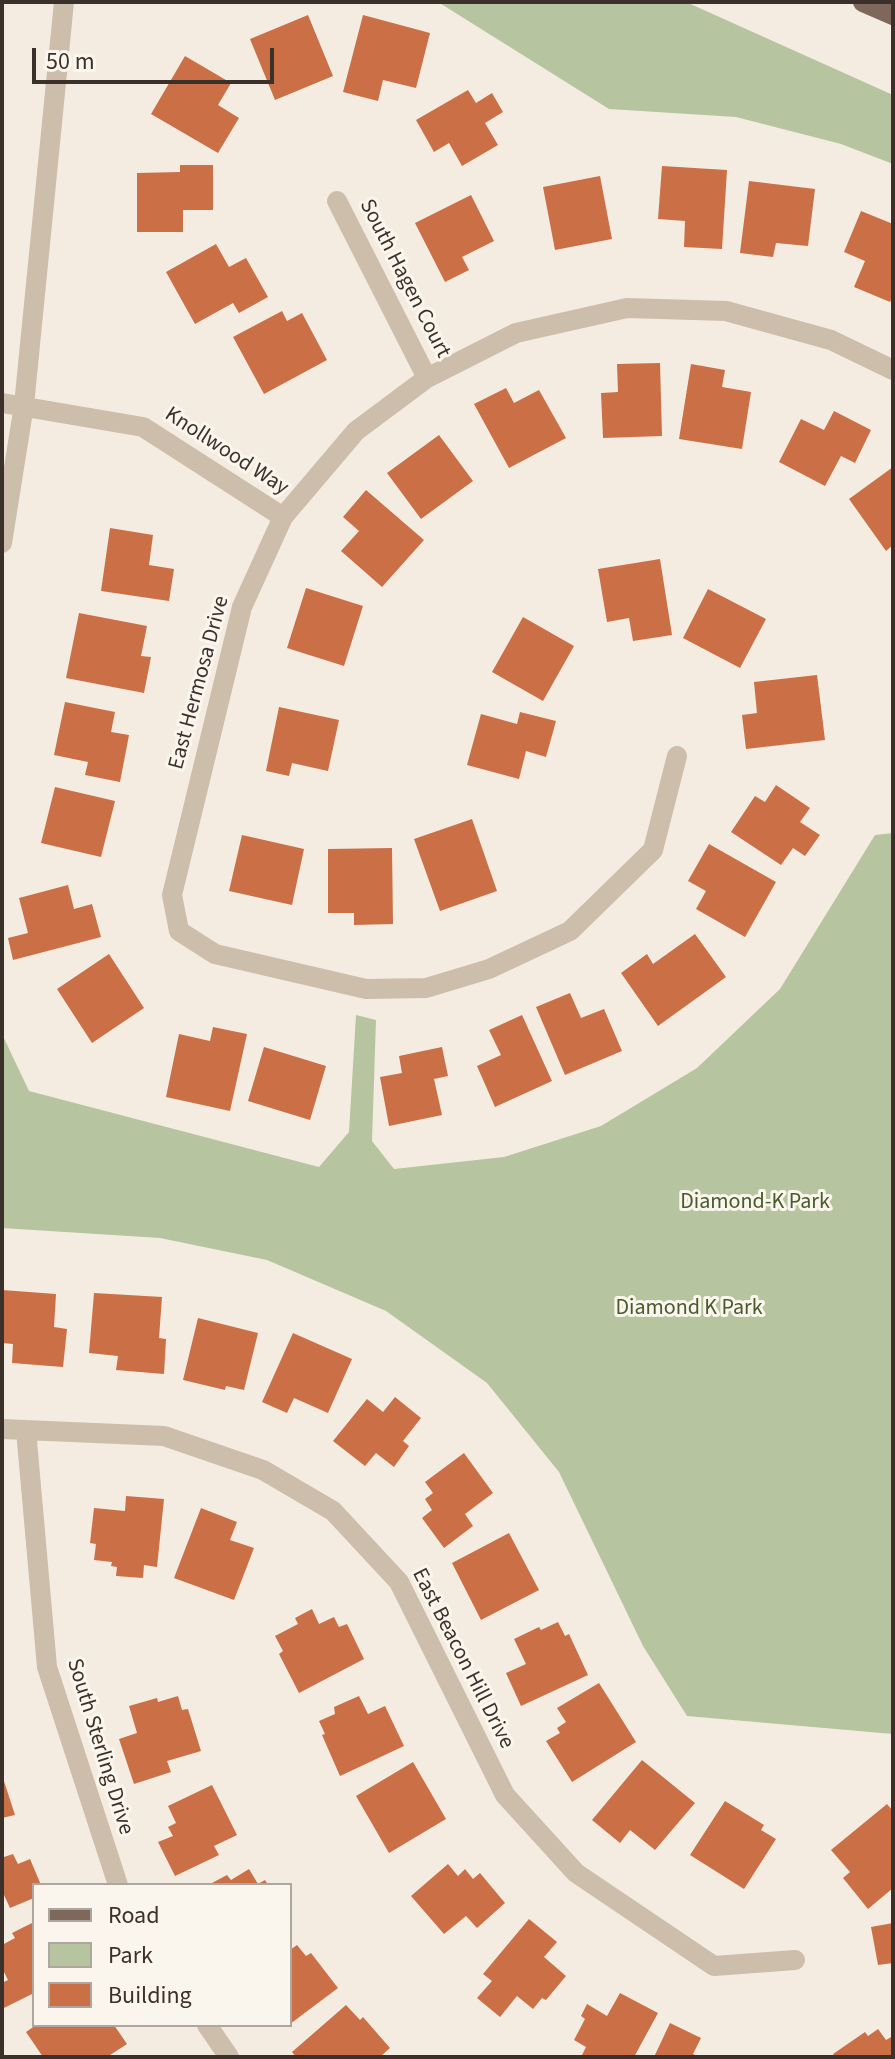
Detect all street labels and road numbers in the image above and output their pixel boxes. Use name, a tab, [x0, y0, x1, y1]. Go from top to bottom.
street label: South Hagen Court	[353, 195, 455, 363]
street label: Knollwood Way	[159, 402, 293, 502]
street label: East Hermosa Drive	[164, 593, 236, 773]
street label: East Beacon Hill Drive	[405, 1564, 519, 1754]
street label: South Sterling Drive	[60, 1656, 138, 1838]

